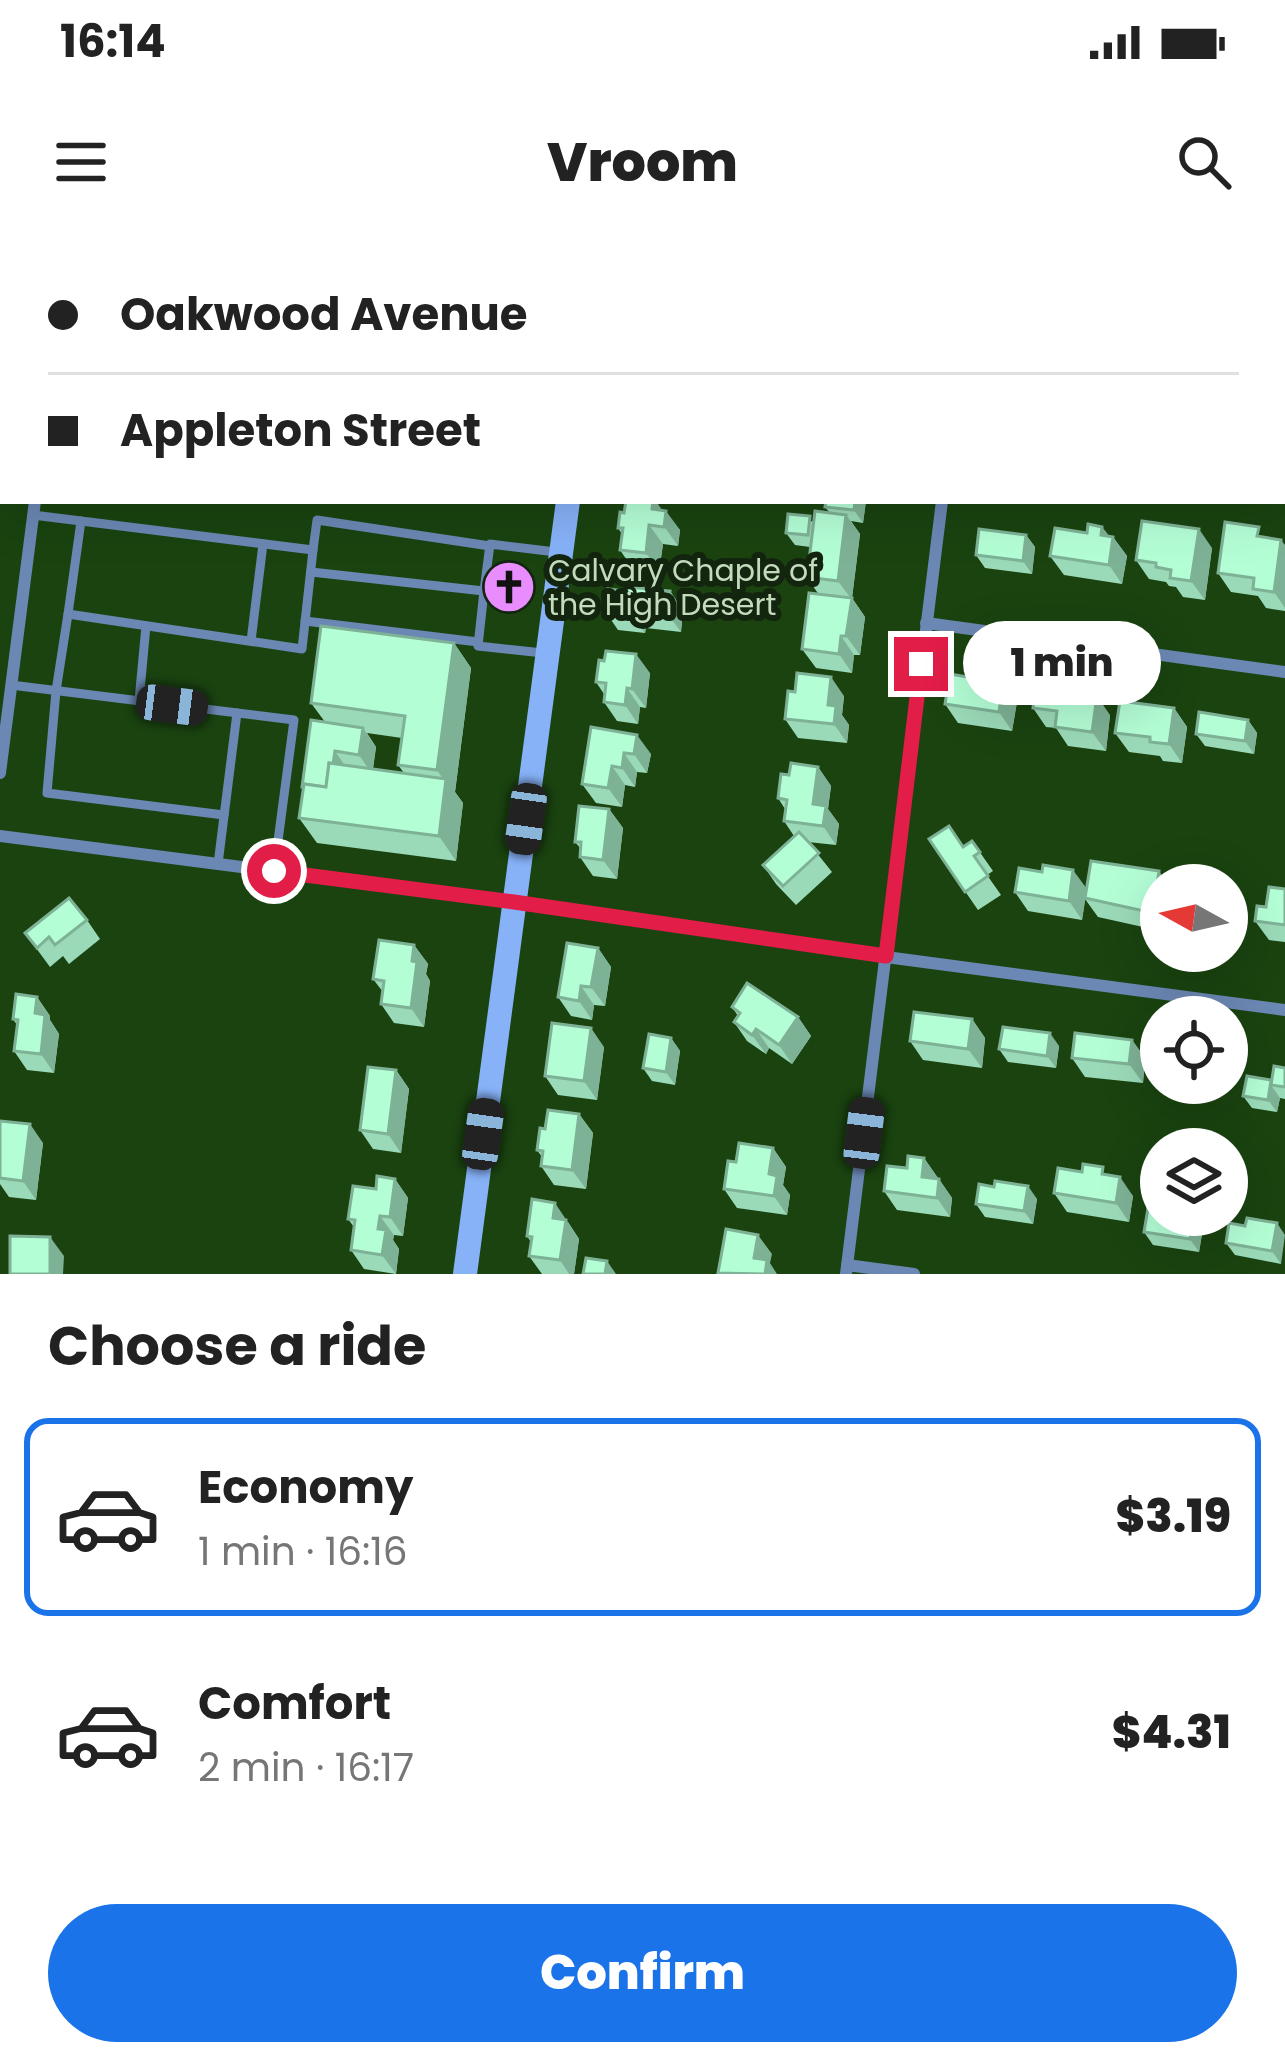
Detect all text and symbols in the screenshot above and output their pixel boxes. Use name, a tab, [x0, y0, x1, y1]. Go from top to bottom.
text: 16:14	[60, 10, 166, 73]
text: Vroom	[547, 124, 738, 200]
icon: menu	[48, 129, 114, 195]
icon: search	[1171, 129, 1237, 195]
text: Oakwood Avenue	[120, 283, 528, 346]
text: Appleton Street	[120, 399, 481, 462]
place label: Calvary Chaple of the High Desert	[548, 549, 818, 626]
church icon: Calvary Chaple of the High Desert	[481, 559, 537, 615]
callout: 1 min	[963, 622, 1161, 706]
text: 1 min	[1011, 635, 1113, 690]
route end	[894, 637, 948, 691]
car	[134, 683, 210, 727]
car	[503, 781, 549, 857]
route start	[247, 844, 301, 898]
north arrow	[1140, 864, 1248, 972]
map controls	[1140, 864, 1248, 1236]
button: locate	[1140, 996, 1248, 1104]
car	[842, 1095, 886, 1171]
car	[460, 1096, 506, 1172]
button: layers	[1140, 1128, 1248, 1236]
text: Choose a ride	[48, 1308, 426, 1384]
text: Economy	[198, 1456, 413, 1519]
icon: car	[54, 1463, 162, 1571]
text: $3.19	[1116, 1485, 1231, 1548]
text: 1 min · 16:16	[198, 1524, 408, 1579]
text: Comfort	[198, 1672, 391, 1735]
icon: car	[54, 1679, 162, 1787]
text: $4.31	[1112, 1701, 1231, 1764]
text: 2 min · 16:17	[198, 1740, 414, 1795]
button: Confirm	[48, 1904, 1237, 2042]

